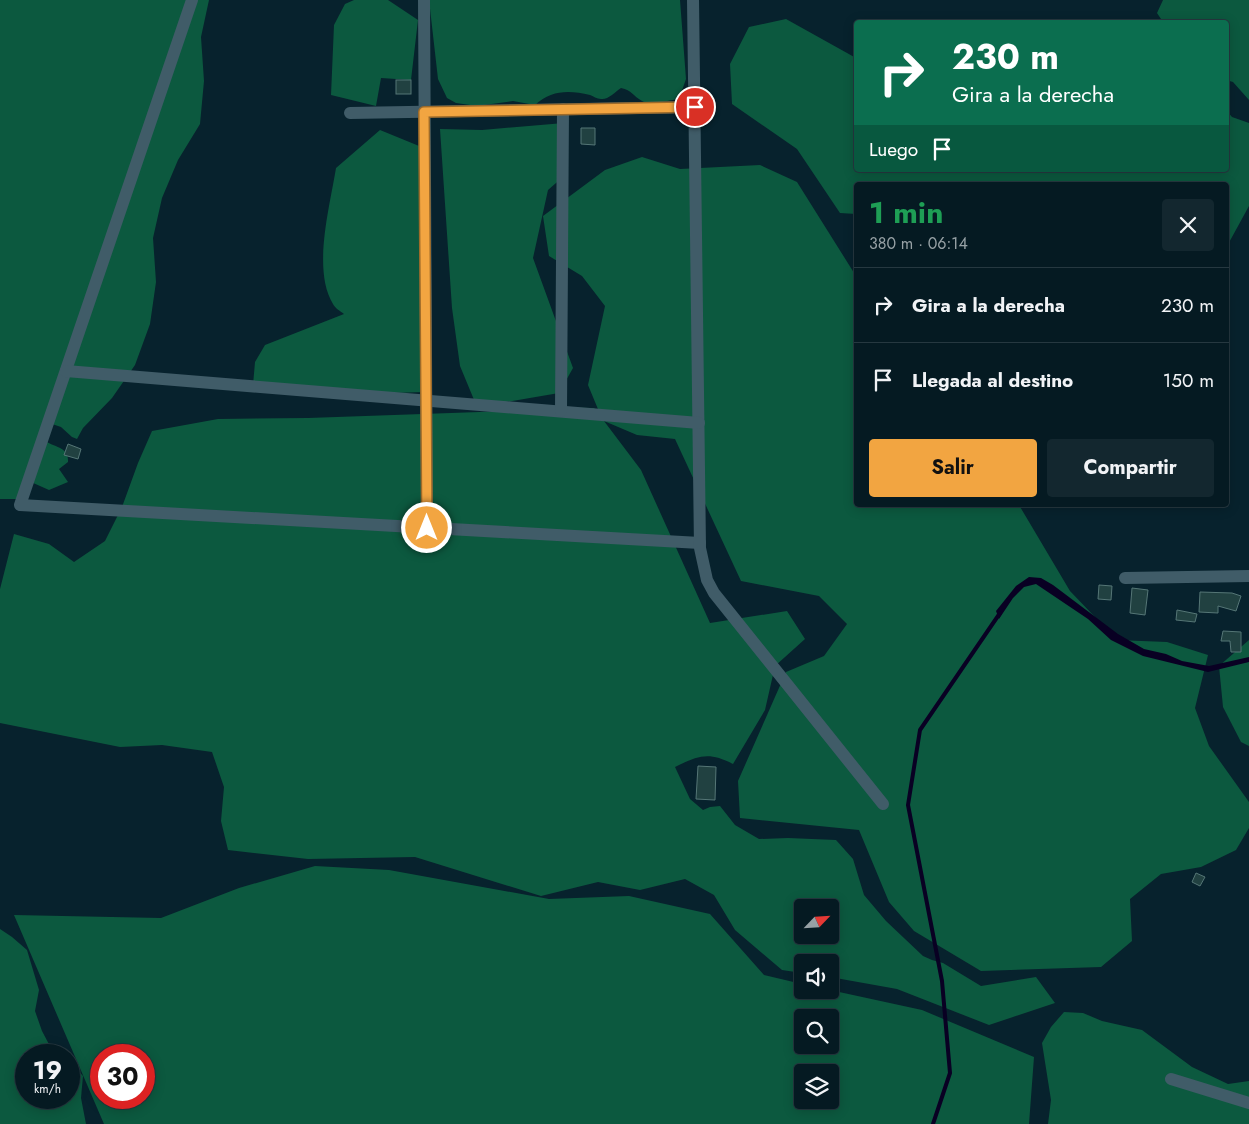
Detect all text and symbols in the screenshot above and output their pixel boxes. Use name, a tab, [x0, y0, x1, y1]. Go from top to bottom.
text: 230 m	[952, 32, 1059, 82]
icon: right	[869, 40, 934, 105]
text: Gira a la derecha	[952, 78, 1114, 110]
pin	[674, 86, 716, 128]
icon: arrive	[681, 93, 709, 121]
icon: arrive	[928, 135, 956, 163]
text: Luego	[869, 136, 918, 163]
text: 1 min	[869, 191, 943, 234]
button: close	[1162, 199, 1214, 251]
text: 380 m · 06:14	[869, 232, 968, 255]
icon: right	[869, 291, 897, 319]
text: Gira a la derecha	[912, 292, 1065, 319]
text: 230 m	[1161, 292, 1214, 319]
icon: arrive	[869, 366, 897, 394]
text: Llegada al destino	[912, 367, 1073, 394]
text: 150 m	[1163, 367, 1214, 394]
button: Salir	[869, 439, 1037, 497]
button: Compartir	[1047, 439, 1214, 497]
position arrow	[400, 501, 452, 553]
north arrow	[794, 899, 839, 944]
map controls	[794, 899, 839, 1109]
button: sound	[794, 954, 839, 999]
button: search	[794, 1009, 839, 1054]
speed limit sign: 30	[90, 1044, 155, 1109]
text: 19	[33, 1052, 62, 1088]
button: layers	[794, 1064, 839, 1109]
text: km/h	[34, 1080, 61, 1098]

